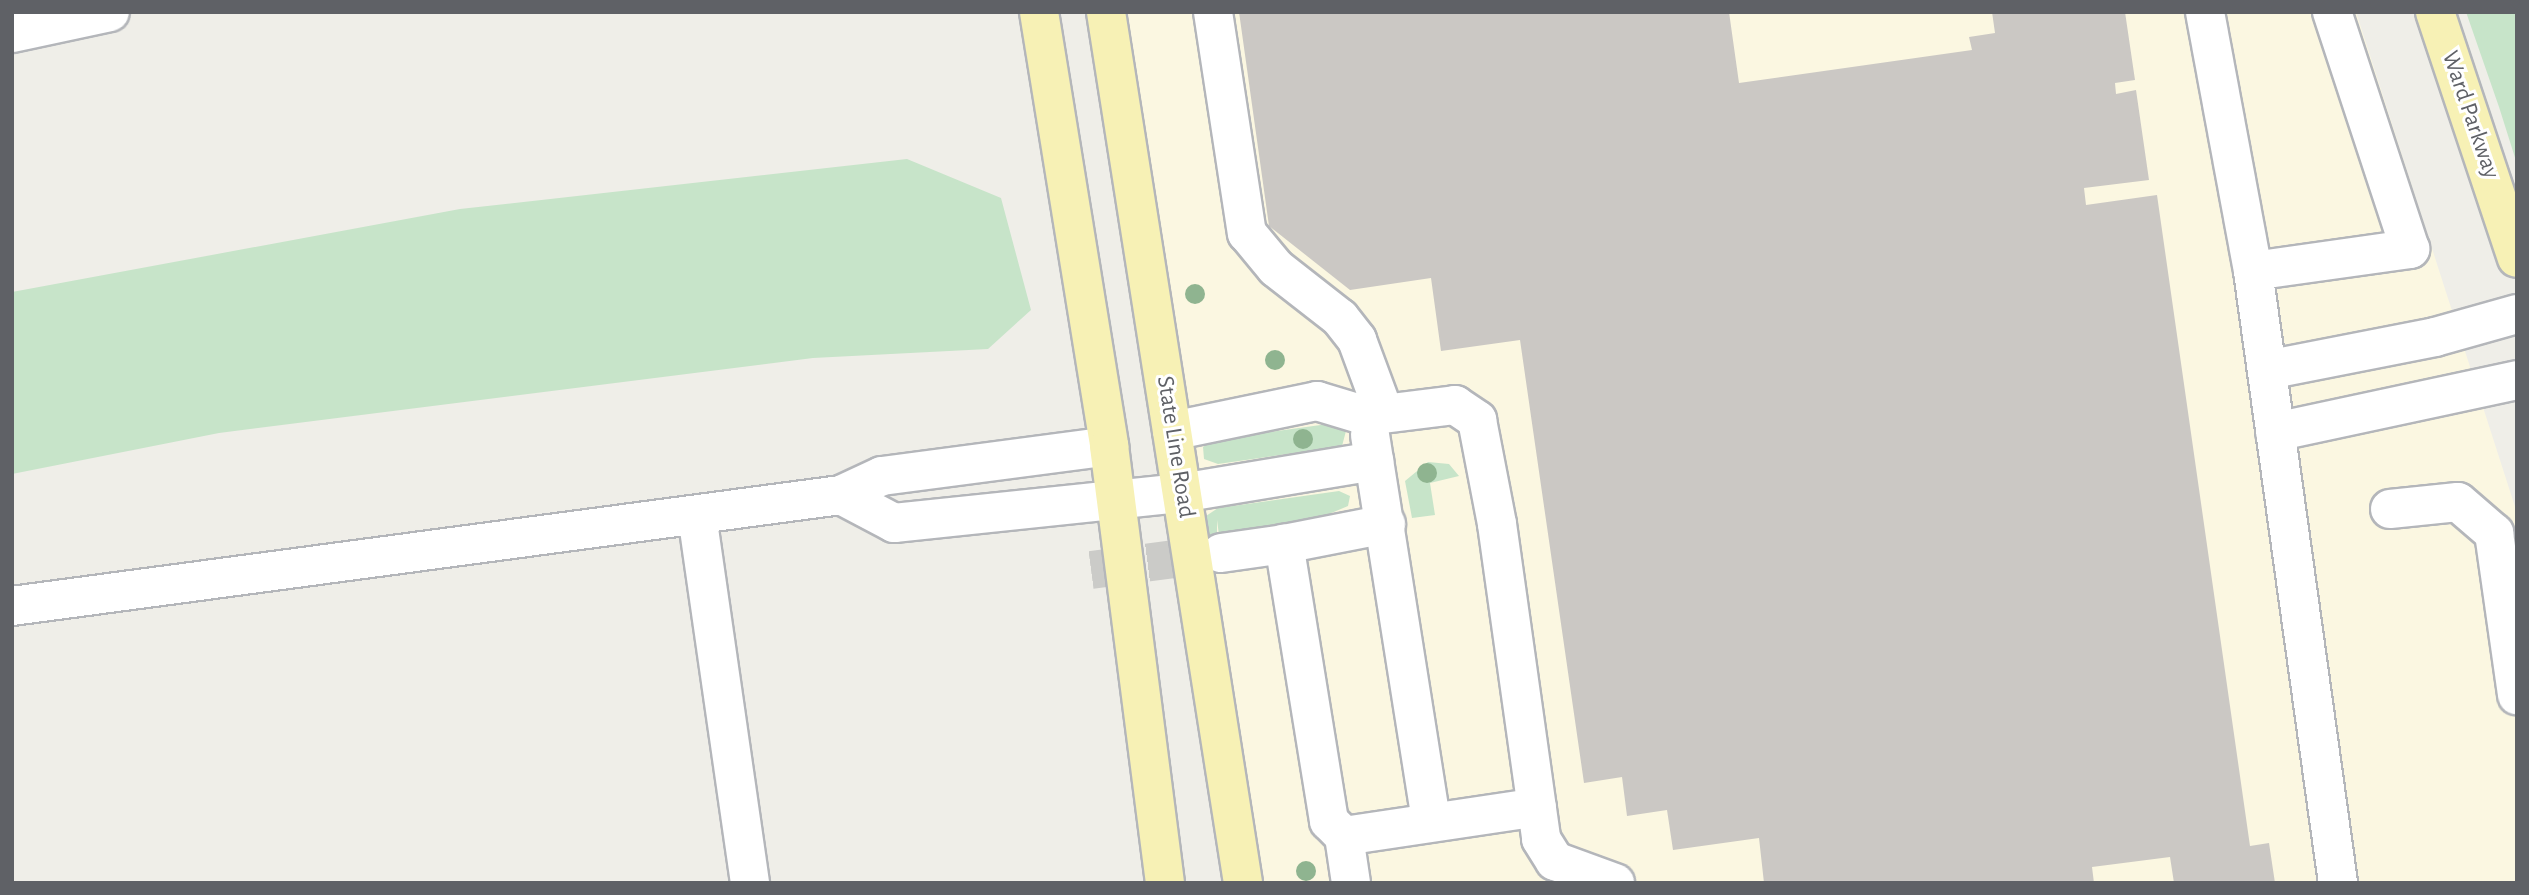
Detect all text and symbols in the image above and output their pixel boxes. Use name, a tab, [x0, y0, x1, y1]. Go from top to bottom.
street label: Ward Parkway	[2435, 47, 2505, 183]
street label: State Line Road	[1150, 374, 1200, 520]

